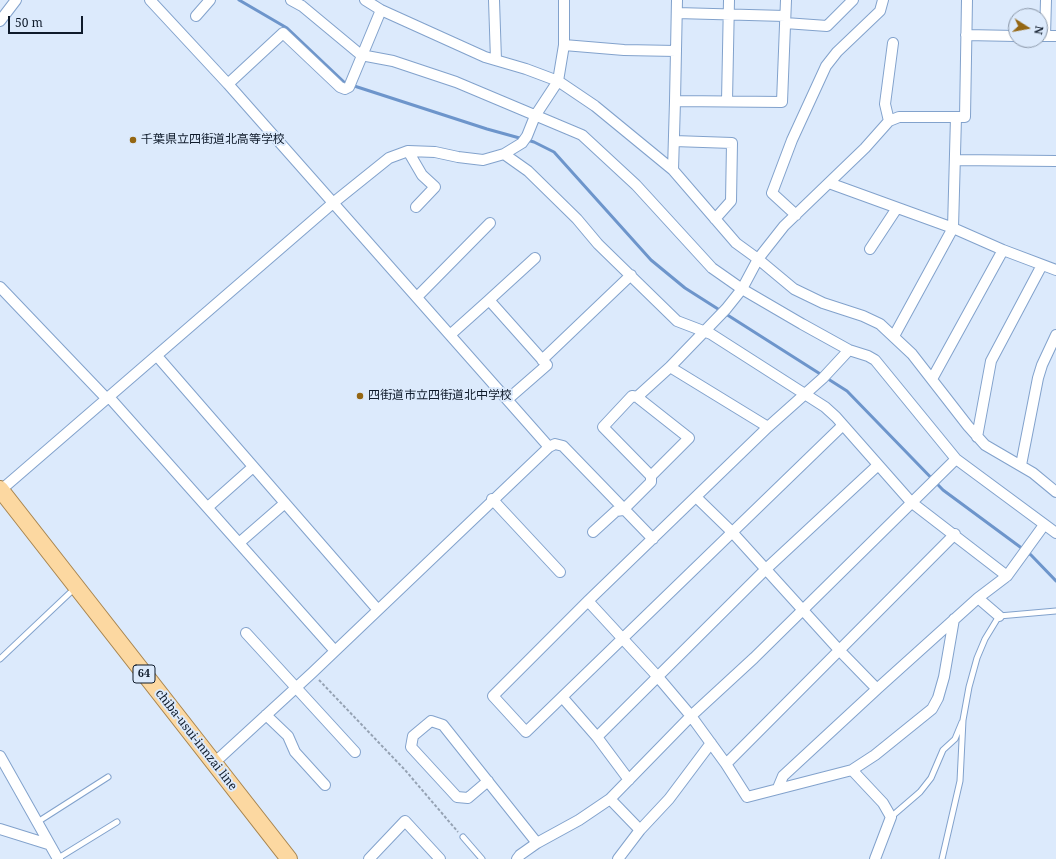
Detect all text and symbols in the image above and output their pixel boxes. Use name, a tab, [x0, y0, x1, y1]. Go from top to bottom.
scale bar	[10, 8, 85, 34]
north arrow	[1008, 8, 1048, 48]
text: 50 m	[15, 14, 43, 31]
text: N	[1031, 24, 1047, 36]
place label: 千葉県立四街道北高等学校	[141, 133, 285, 147]
marker: 千葉県立四街道北高等学校	[128, 135, 138, 145]
place label: 四街道市立四街道北中学校	[368, 389, 512, 403]
marker: 四街道市立四街道北中学校	[355, 391, 365, 401]
road number: 64	[133, 665, 155, 683]
street label: chiba-usui-innzai line	[152, 687, 240, 793]

